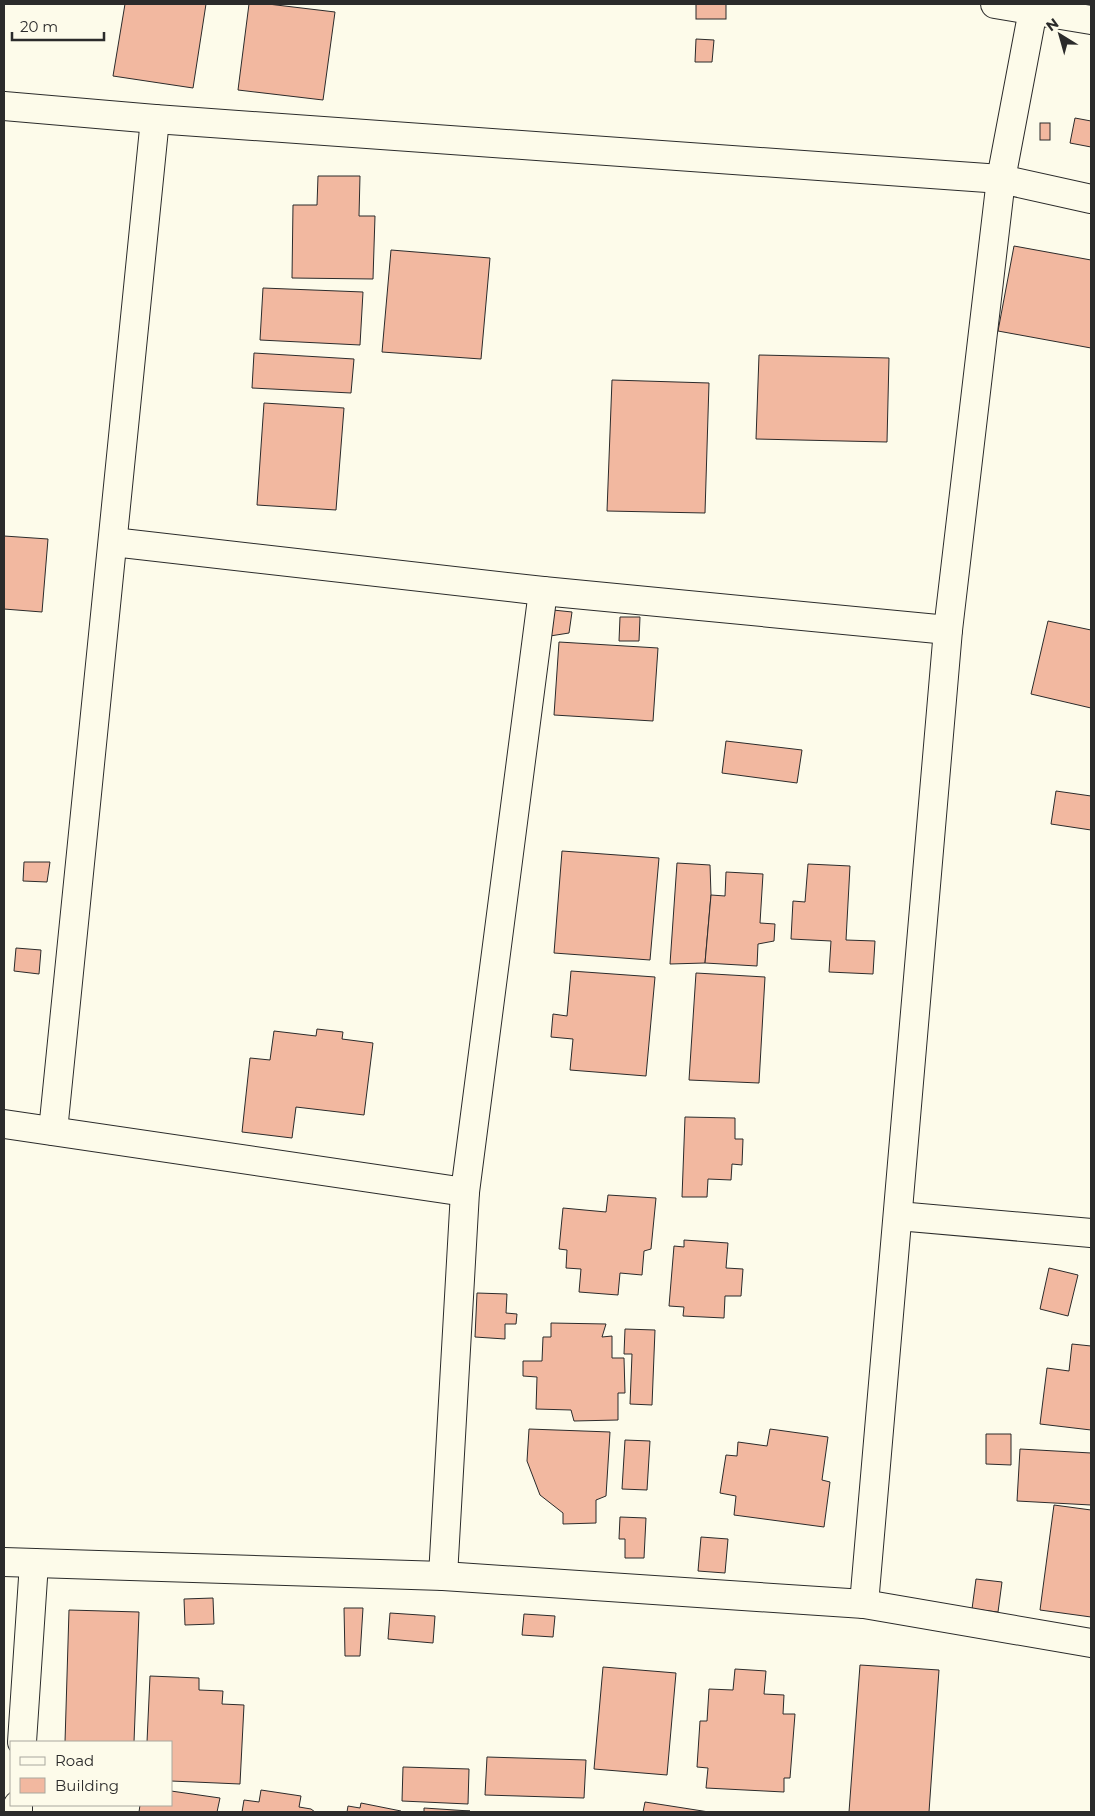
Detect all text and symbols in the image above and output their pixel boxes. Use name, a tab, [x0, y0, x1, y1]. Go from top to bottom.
scale bar	[12, 10, 105, 42]
north arrow	[1035, 10, 1085, 60]
text: N	[1042, 14, 1062, 35]
text: 20 m	[20, 17, 58, 36]
legend	[10, 1741, 172, 1806]
text: Road	[55, 1751, 94, 1770]
text: Building	[55, 1776, 119, 1795]

